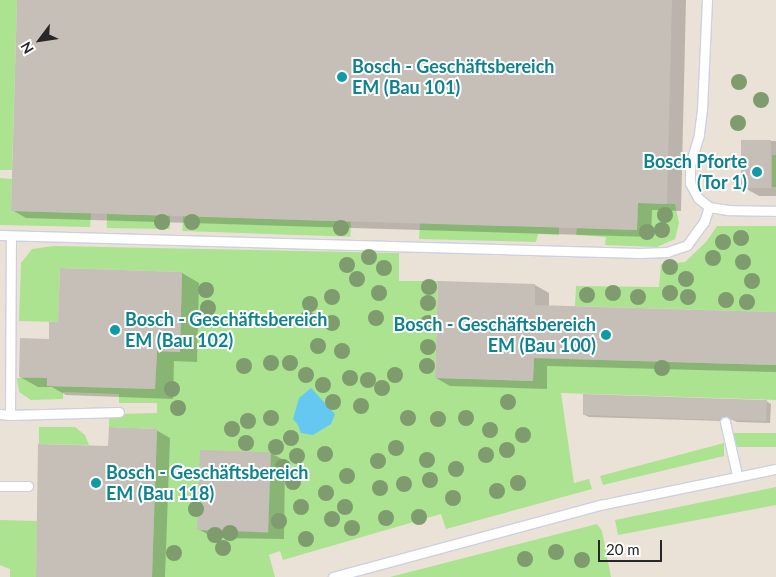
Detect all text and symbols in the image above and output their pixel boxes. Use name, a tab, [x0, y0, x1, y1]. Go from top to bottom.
north arrow	[15, 15, 65, 65]
text: N	[17, 39, 37, 57]
place label: Bosch - Geschäftsbereich EM (Bau 101)	[352, 56, 554, 98]
marker: Bosch - Geschäftsbereich EM (Bau 101)	[336, 71, 348, 83]
place label: Bosch Pforte (Tor 1)	[643, 151, 747, 193]
marker: Bosch Pforte (Tor 1)	[751, 166, 763, 178]
place label: Bosch - Geschäftsbereich EM (Bau 102)	[125, 309, 327, 352]
place label: Bosch - Geschäftsbereich EM (Bau 100)	[394, 314, 596, 356]
marker: Bosch - Geschäftsbereich EM (Bau 102)	[109, 324, 121, 336]
marker: Bosch - Geschäftsbereich EM (Bau 100)	[600, 329, 612, 341]
place label: Bosch - Geschäftsbereich EM (Bau 118)	[106, 462, 308, 504]
marker: Bosch - Geschäftsbereich EM (Bau 118)	[90, 477, 102, 489]
scale bar	[601, 530, 665, 562]
text: 20 m	[606, 540, 640, 558]

